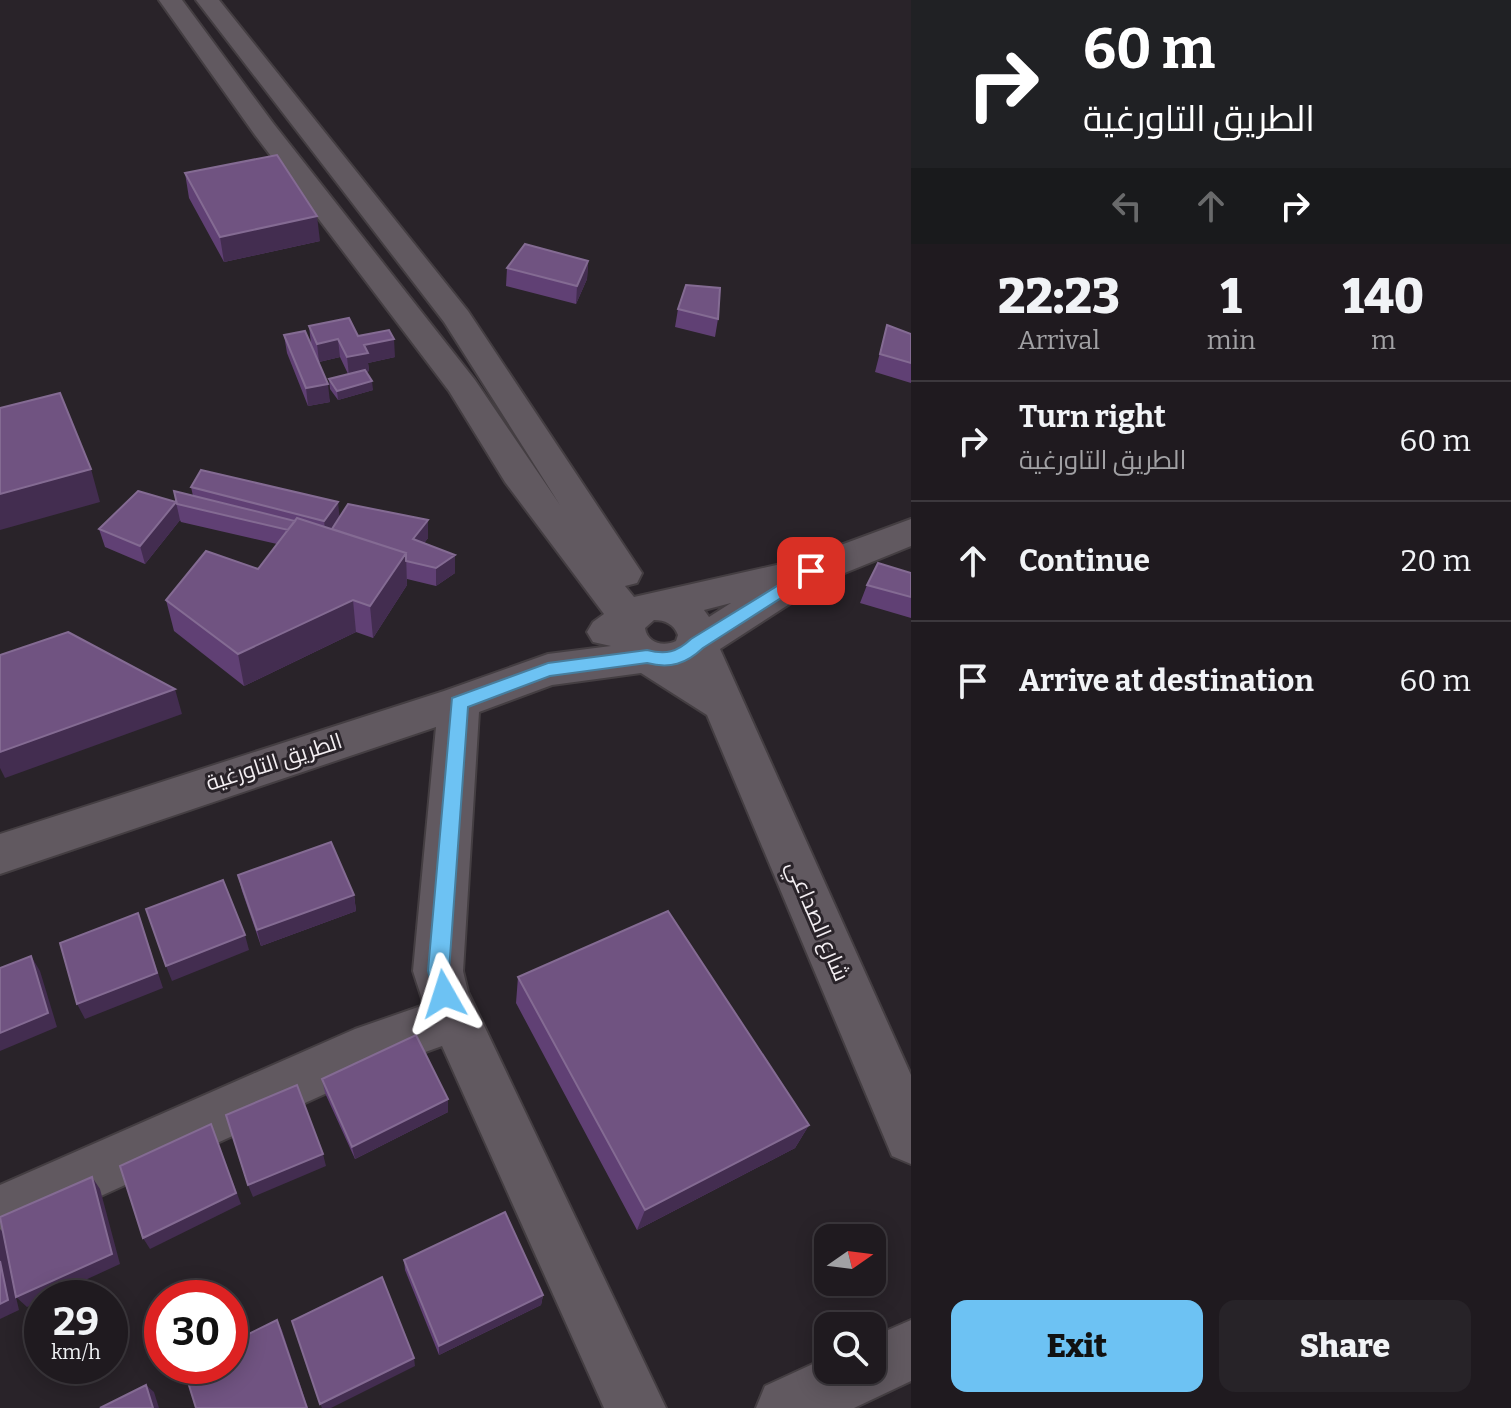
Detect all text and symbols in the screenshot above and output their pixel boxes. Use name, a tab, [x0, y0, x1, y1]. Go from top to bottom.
text: 60 m	[1083, 16, 1215, 83]
icon: right	[951, 32, 1055, 136]
text: الطريق التاورغية	[1083, 97, 1315, 141]
icon: left	[1105, 184, 1149, 228]
icon: ahead	[1189, 184, 1233, 228]
icon: right	[1273, 184, 1317, 228]
text: 22:23	[998, 268, 1120, 326]
text: 1	[1221, 268, 1242, 326]
text: 140	[1343, 268, 1424, 326]
text: Arrival	[1018, 325, 1100, 356]
text: min	[1207, 325, 1256, 356]
text: m	[1371, 325, 1396, 356]
text: Turn right	[1019, 399, 1166, 435]
icon: right	[951, 419, 995, 463]
text: 60 m	[1400, 423, 1471, 459]
text: الطريق التاورغية	[1019, 445, 1186, 476]
pin	[777, 537, 845, 605]
icon: ahead	[951, 539, 995, 583]
text: Continue	[1019, 543, 1150, 579]
text: 20 m	[1401, 543, 1471, 579]
icon: arrive	[789, 549, 833, 593]
icon: arrive	[951, 659, 995, 703]
text: Arrive at destination	[1019, 663, 1314, 699]
text: 60 m	[1400, 663, 1471, 699]
street label: الطريق التاورغية	[202, 727, 346, 797]
street label: شارع الصداعي	[778, 857, 855, 986]
position arrow	[402, 952, 486, 1036]
north arrow	[814, 1224, 886, 1296]
map controls	[814, 1224, 886, 1384]
speed limit sign: 30	[144, 1280, 248, 1384]
text: 29	[53, 1298, 99, 1346]
button: Exit	[951, 1300, 1203, 1392]
button: Share	[1219, 1300, 1471, 1392]
button: search	[814, 1312, 886, 1384]
text: km/h	[51, 1340, 101, 1364]

